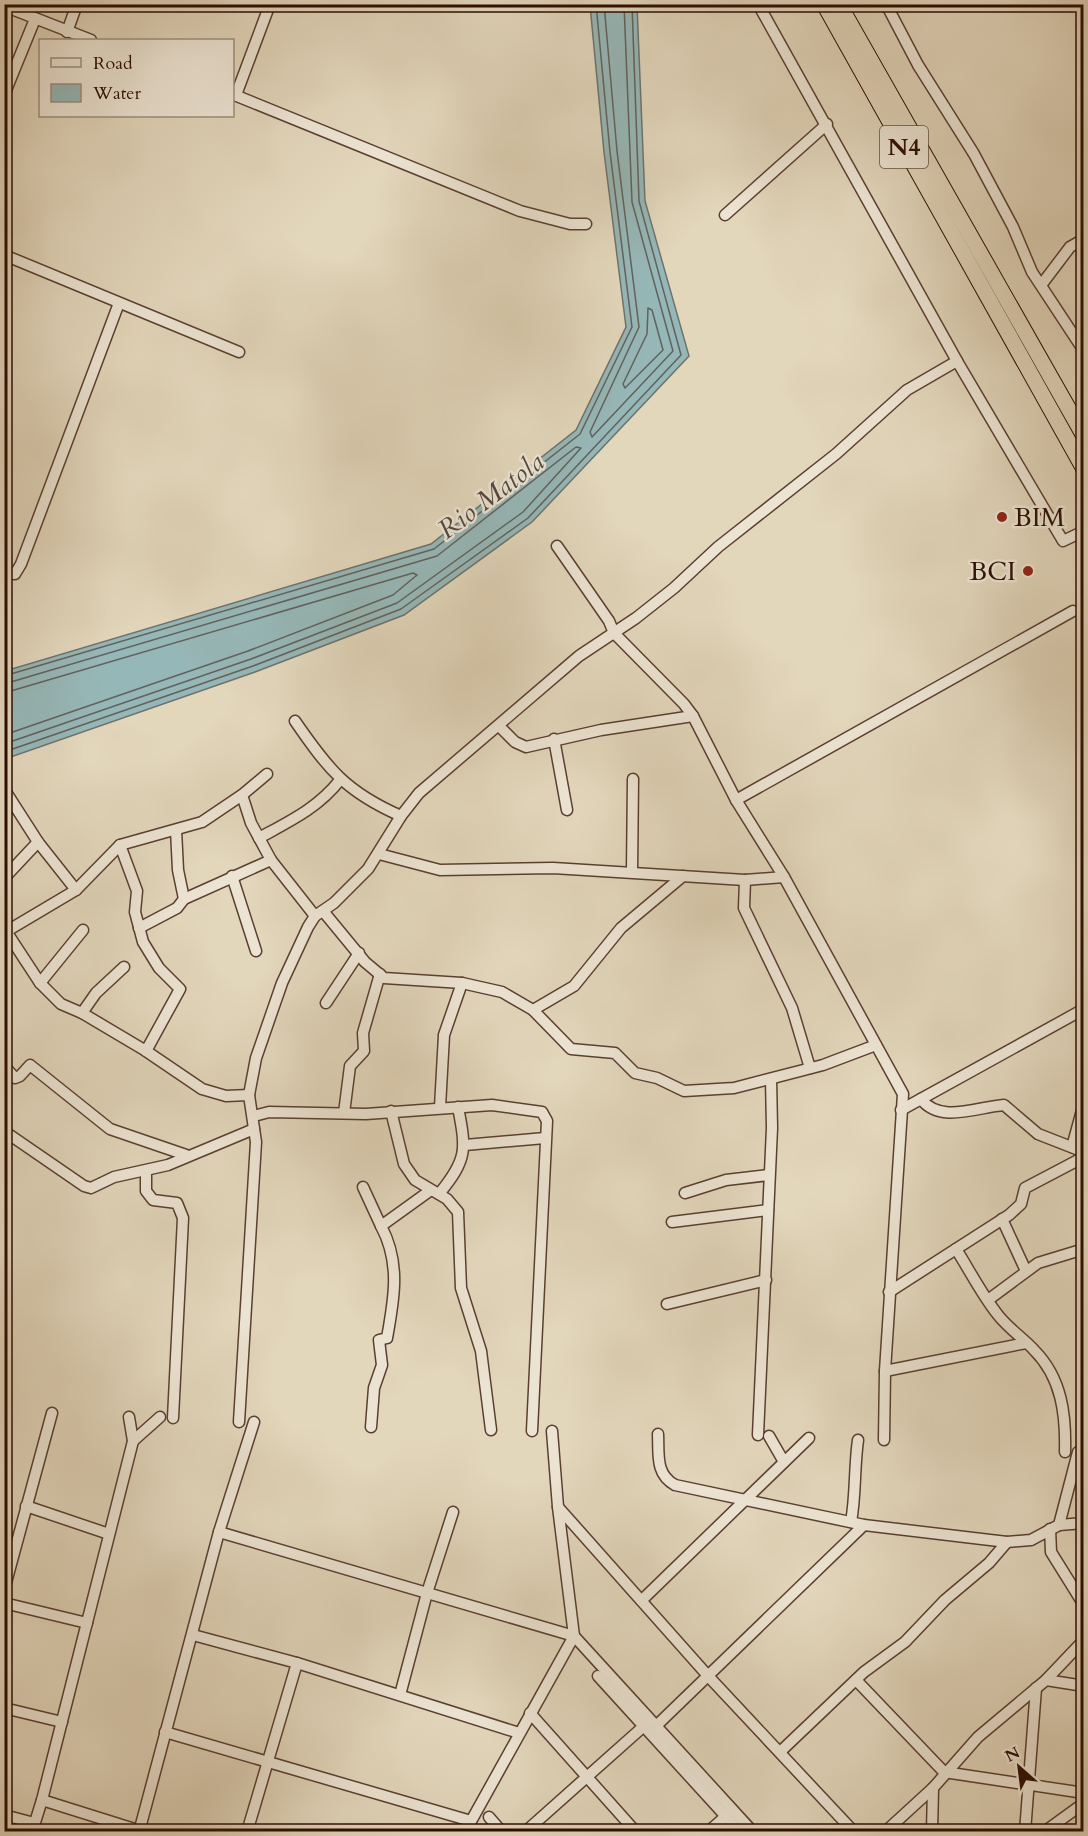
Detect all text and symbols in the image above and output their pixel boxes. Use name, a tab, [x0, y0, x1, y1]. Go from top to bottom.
legend	[39, 39, 234, 117]
text: Road	[93, 51, 133, 76]
text: Water	[92, 81, 142, 106]
road number: N4	[880, 126, 928, 168]
water label: Rio Matola	[430, 444, 552, 548]
place label: BIM	[1014, 500, 1065, 535]
marker: BIM	[995, 510, 1009, 524]
place label: BCI	[970, 554, 1016, 589]
marker: BCI	[1021, 564, 1035, 578]
north arrow	[989, 1737, 1049, 1797]
text: N	[1001, 1742, 1024, 1768]

